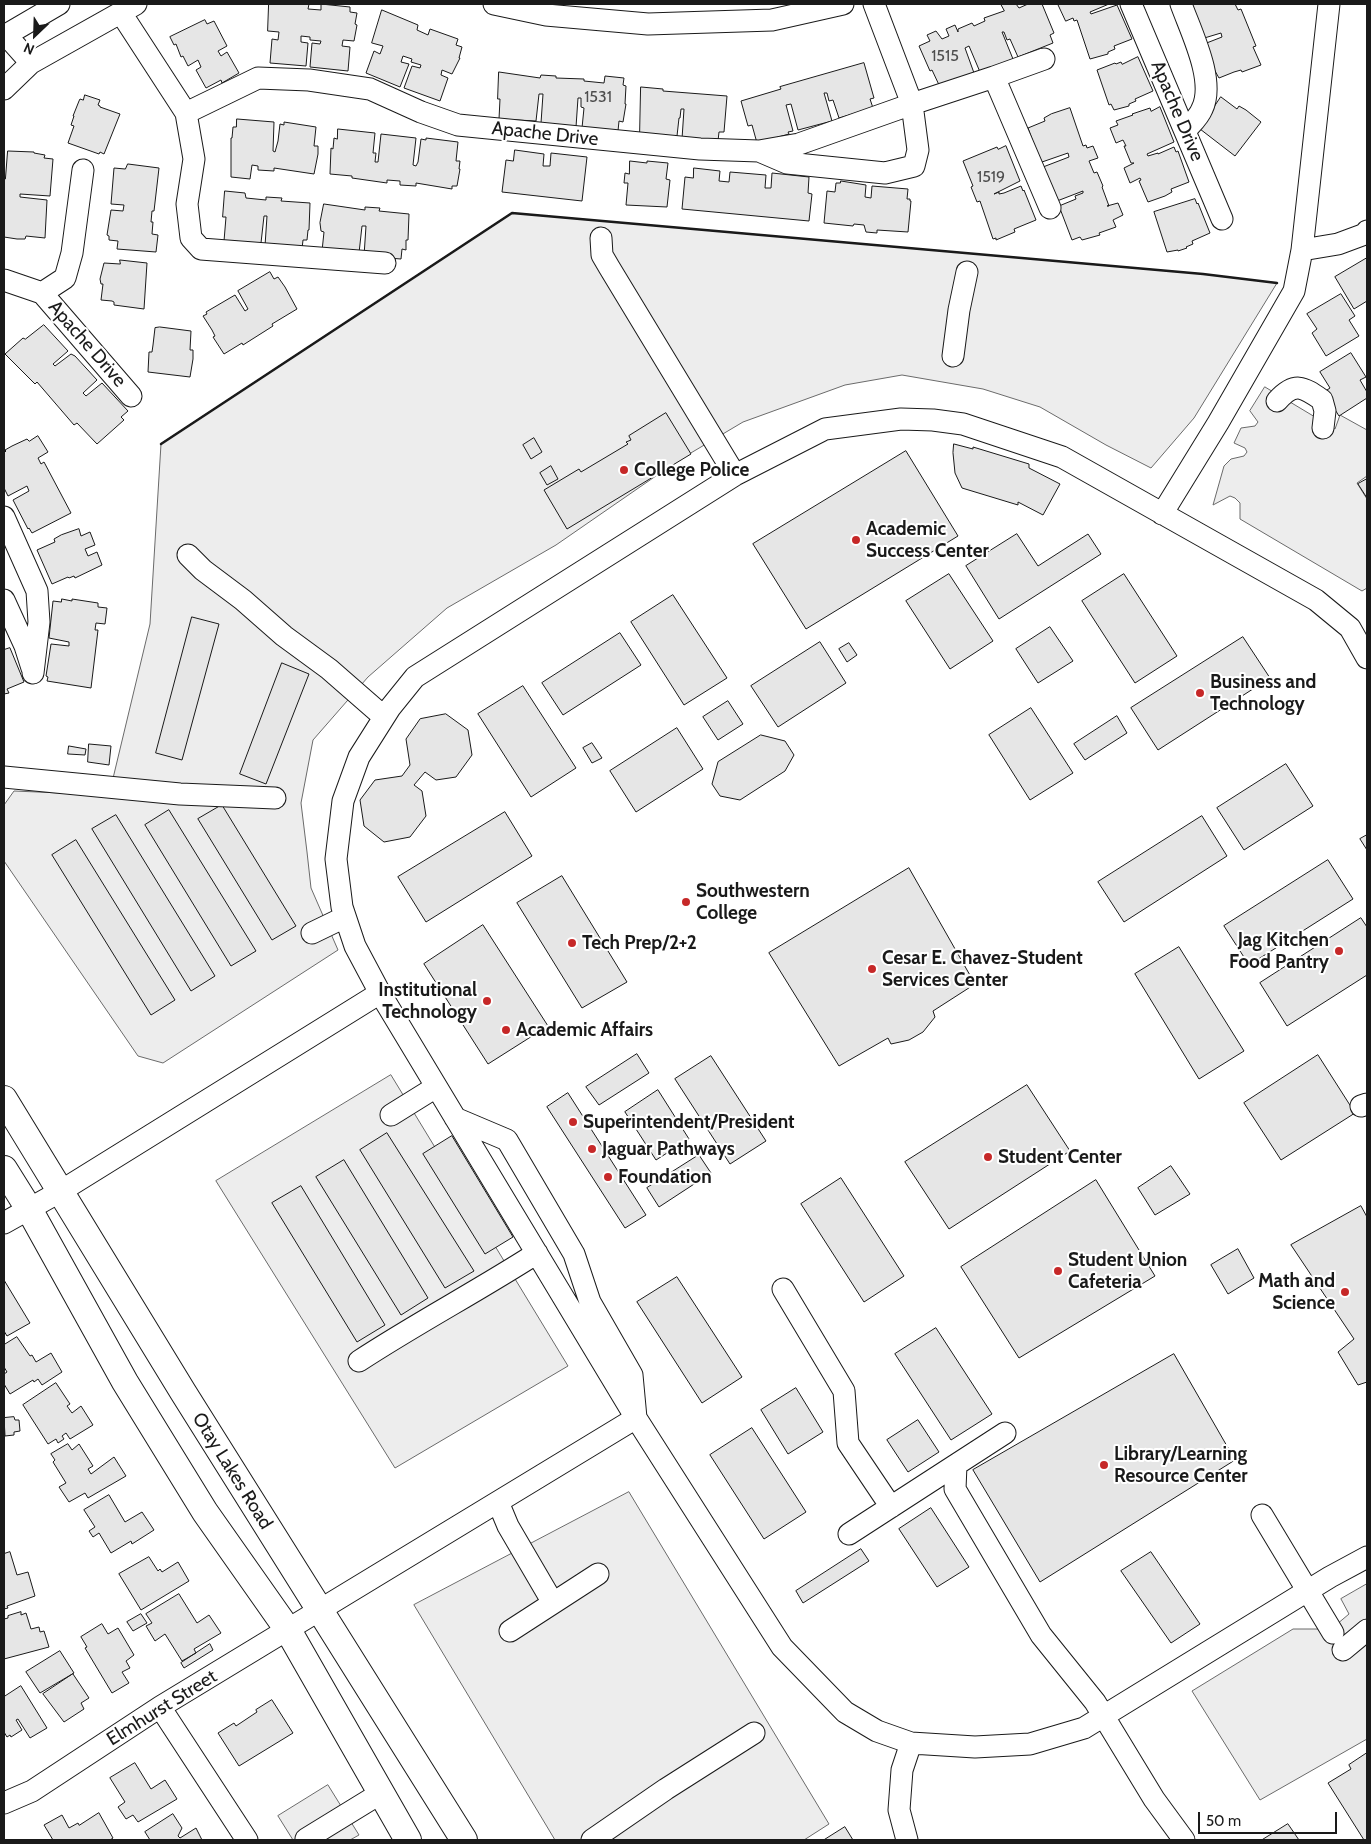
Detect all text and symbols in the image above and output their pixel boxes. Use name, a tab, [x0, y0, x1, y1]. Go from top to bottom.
north arrow	[10, 10, 60, 60]
text: N	[21, 38, 37, 59]
house number: 1515	[931, 46, 959, 66]
street label: Apache Drive	[1146, 57, 1208, 165]
house number: 1531	[584, 87, 612, 107]
street label: Apache Drive	[491, 117, 599, 151]
house number: 1519	[977, 167, 1005, 187]
street label: Apache Drive	[43, 296, 131, 392]
place label: College Police	[634, 459, 749, 481]
marker: College Police	[618, 464, 630, 476]
place label: Academic Success Center	[866, 518, 989, 562]
marker: Academic Success Center	[850, 534, 862, 546]
place label: Business and Technology	[1210, 671, 1316, 715]
marker: Business and Technology	[1194, 687, 1206, 699]
place label: Southwestern College	[696, 880, 810, 924]
marker: Southwestern College	[680, 896, 692, 908]
place label: Jag Kitchen Food Pantry	[1229, 929, 1329, 973]
place label: Tech Prep/2+2	[582, 932, 697, 954]
marker: Tech Prep/2+2	[566, 937, 578, 949]
marker: Jag Kitchen Food Pantry	[1333, 945, 1345, 957]
place label: Cesar E. Chavez-Student Services Center	[882, 947, 1083, 991]
marker: Cesar E. Chavez-Student Services Center	[866, 963, 878, 975]
place label: Institutional Technology	[378, 979, 477, 1023]
marker: Institutional Technology	[481, 995, 493, 1007]
place label: Academic Affairs	[516, 1019, 653, 1041]
marker: Academic Affairs	[500, 1024, 512, 1036]
place label: Superintendent/President	[583, 1111, 795, 1133]
marker: Superintendent/President	[567, 1116, 579, 1128]
place label: Jaguar Pathways	[602, 1138, 735, 1160]
marker: Jaguar Pathways	[586, 1143, 598, 1155]
place label: Student Center	[998, 1146, 1122, 1168]
marker: Student Center	[982, 1151, 994, 1163]
place label: Foundation	[618, 1166, 712, 1188]
marker: Foundation	[602, 1171, 614, 1183]
place label: Student Union Cafeteria	[1068, 1249, 1187, 1293]
marker: Student Union Cafeteria	[1052, 1265, 1064, 1277]
place label: Math and Science	[1258, 1270, 1335, 1314]
marker: Math and Science	[1339, 1286, 1351, 1298]
street label: Otay Lakes Road	[187, 1408, 277, 1534]
place label: Library/Learning Resource Center	[1114, 1443, 1248, 1487]
marker: Library/Learning Resource Center	[1098, 1459, 1110, 1471]
street label: Elmhurst Street	[103, 1665, 221, 1751]
scale bar	[1201, 1802, 1340, 1834]
text: 50 m	[1206, 1812, 1241, 1830]

